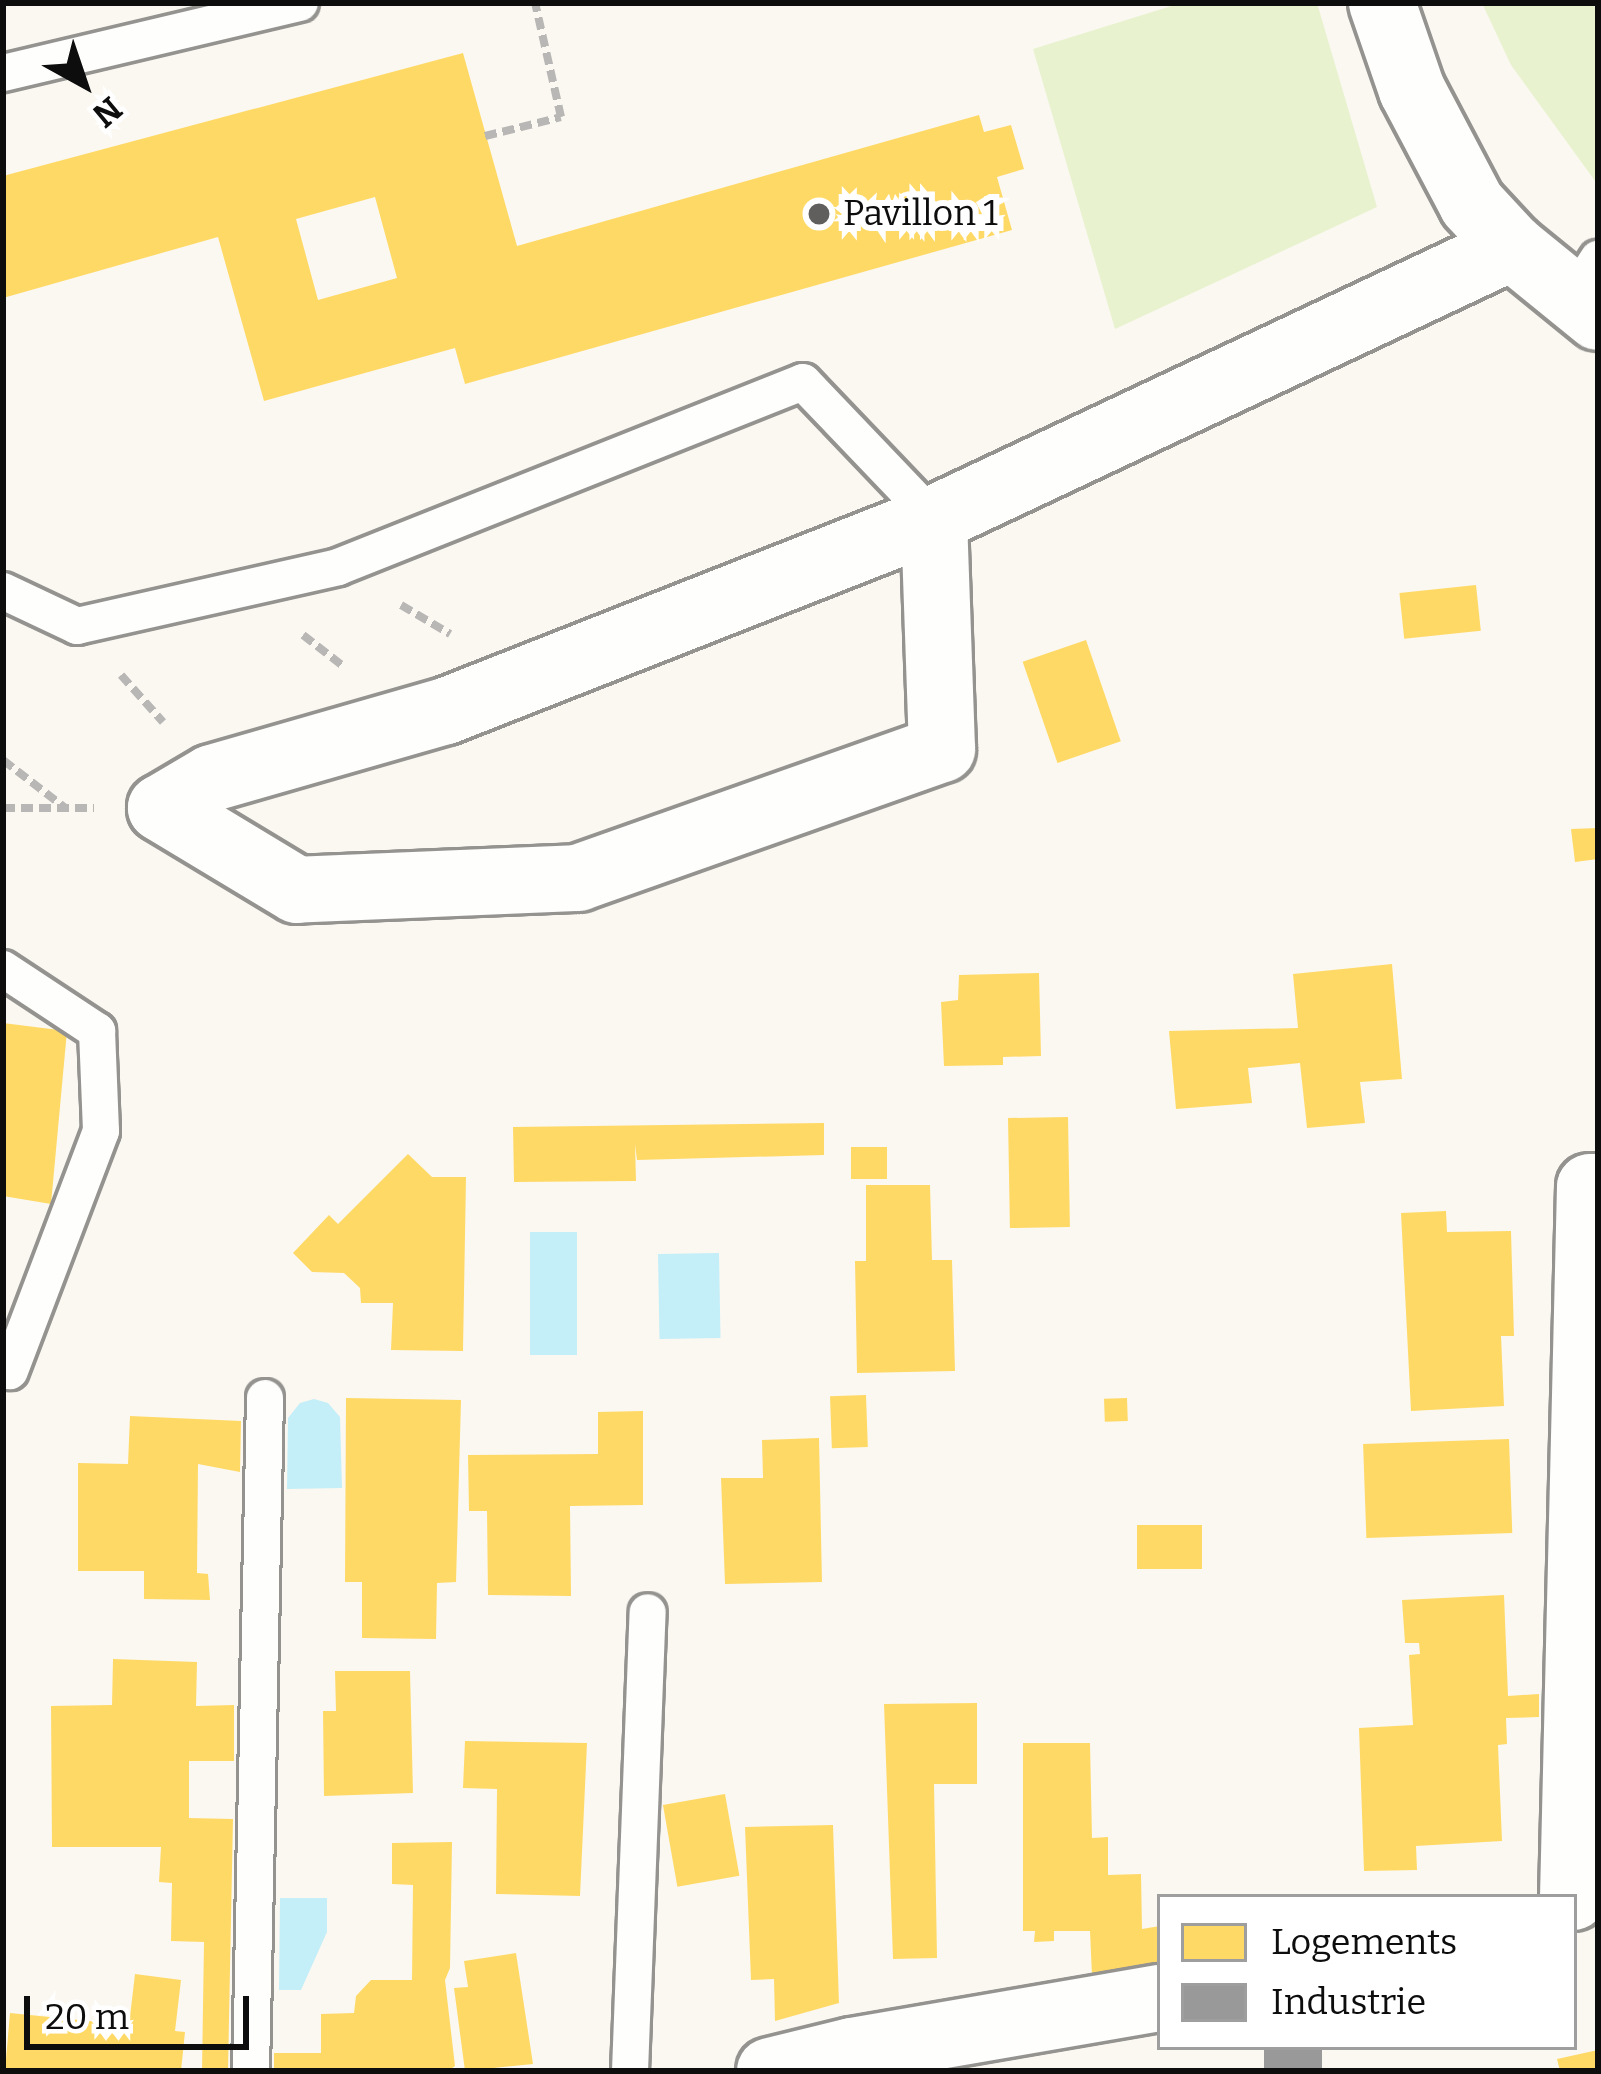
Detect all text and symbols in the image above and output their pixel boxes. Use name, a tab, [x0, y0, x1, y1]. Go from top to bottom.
north arrow	[24, 24, 144, 144]
text: N	[85, 88, 130, 135]
place label: Pavillon 1	[843, 192, 998, 236]
marker: Pavillon 1	[806, 201, 832, 227]
legend	[1157, 1894, 1577, 2050]
text: Logements	[1271, 1920, 1457, 1964]
scale bar	[30, 1972, 255, 2046]
text: Industrie	[1271, 1980, 1426, 2024]
text: 20 m	[45, 1995, 129, 2039]

